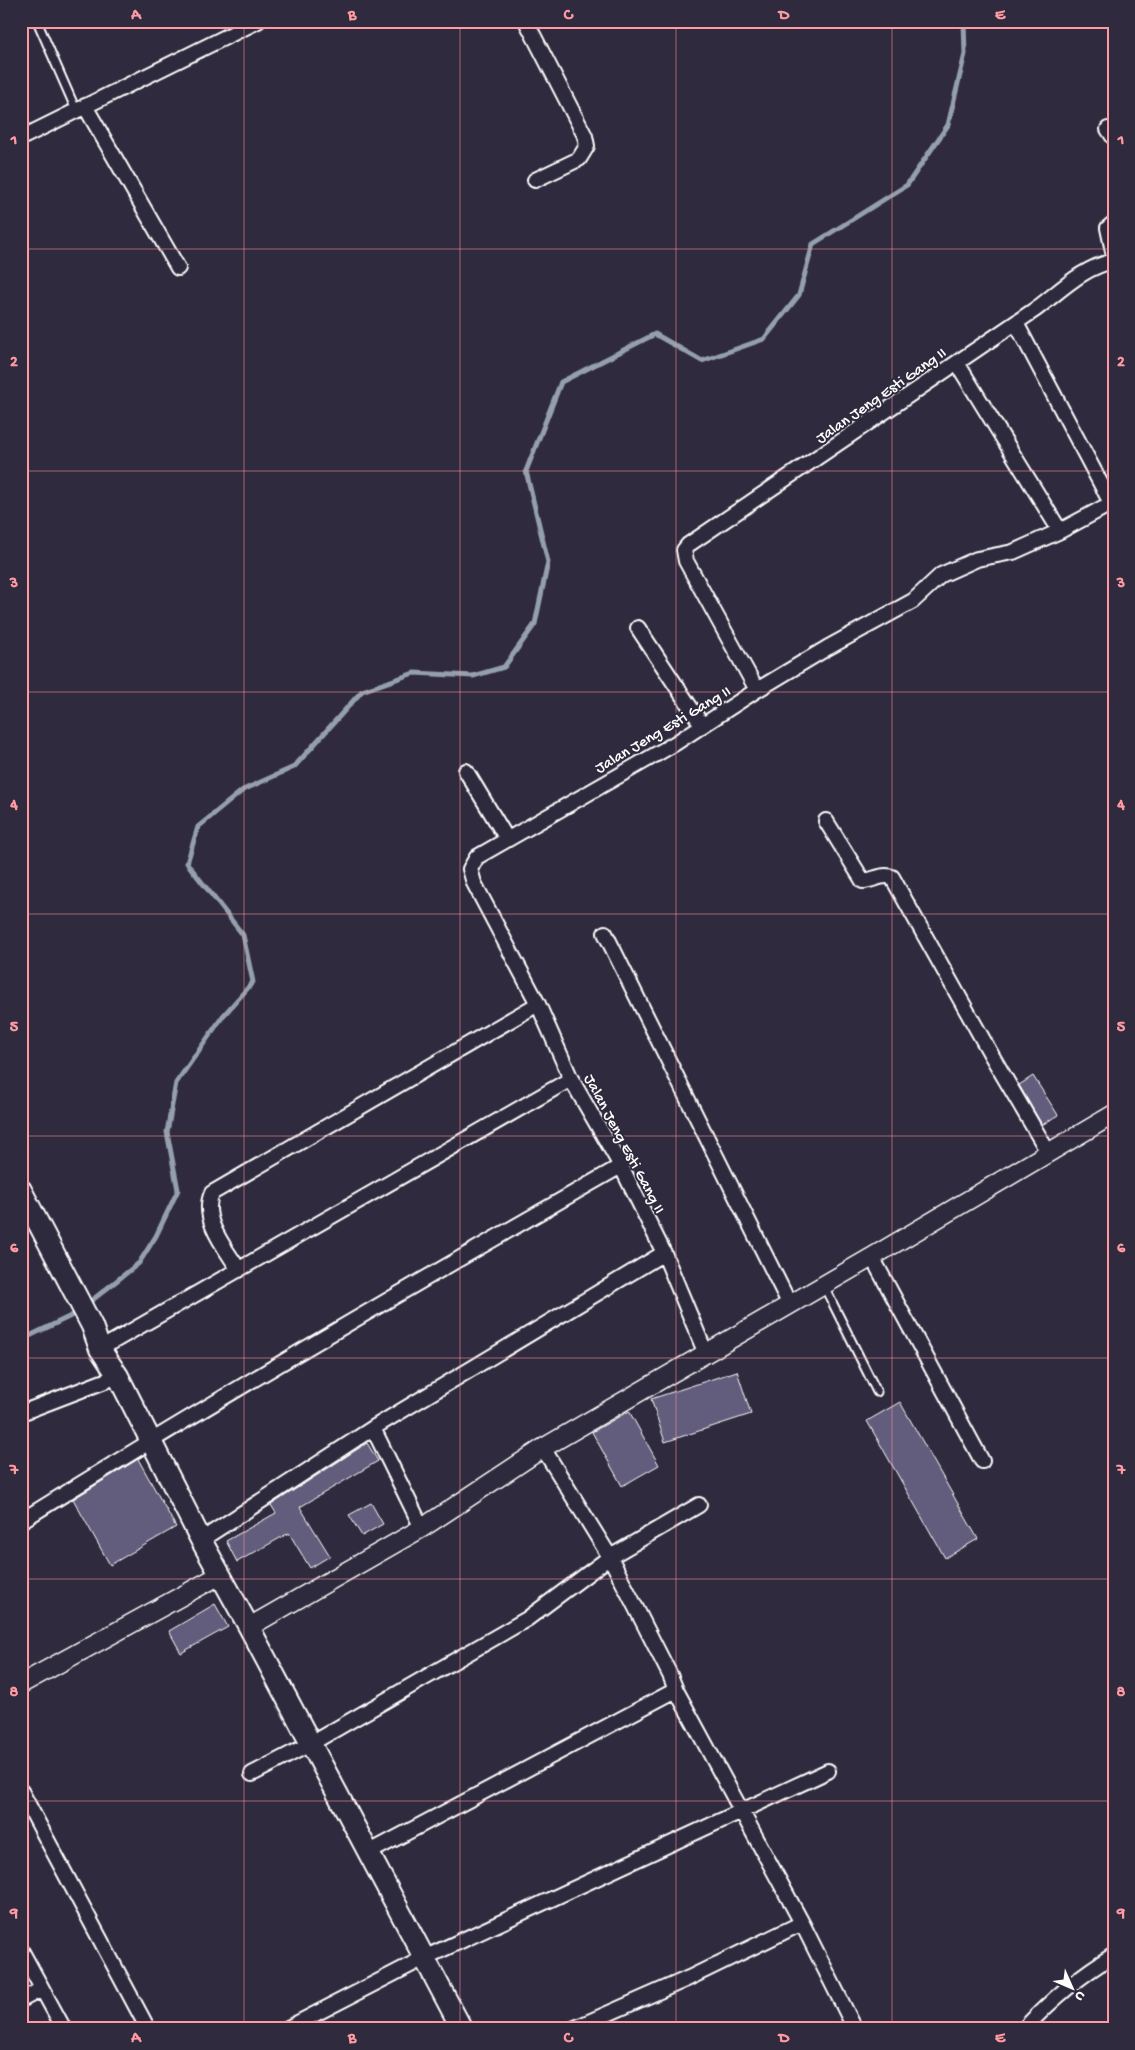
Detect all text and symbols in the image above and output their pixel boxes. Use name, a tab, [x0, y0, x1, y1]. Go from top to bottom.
text: A	[130, 7, 142, 26]
text: B	[347, 7, 357, 26]
text: C	[563, 7, 574, 26]
text: D	[777, 7, 790, 26]
text: E	[995, 7, 1006, 26]
text: 1	[10, 132, 17, 151]
text: 1	[1117, 132, 1124, 151]
street label: Jalan Jeng Esti Gang II	[813, 345, 951, 449]
text: 2	[10, 354, 18, 373]
text: 2	[1117, 354, 1125, 373]
text: 3	[9, 575, 18, 594]
text: 3	[1116, 575, 1125, 594]
street label: Jalan Jeng Esti Gang II	[592, 683, 735, 779]
text: 4	[9, 797, 18, 816]
text: 4	[1116, 797, 1125, 816]
text: 5	[10, 1019, 19, 1038]
text: 5	[1117, 1019, 1126, 1038]
street label: Jalan Jeng Esti Gang II	[578, 1072, 668, 1218]
text: 6	[10, 1240, 19, 1259]
text: 6	[1117, 1240, 1126, 1259]
text: 7	[9, 1462, 19, 1481]
text: 7	[1116, 1462, 1126, 1481]
text: 8	[10, 1684, 19, 1703]
text: 8	[1117, 1684, 1126, 1703]
text: 9	[9, 1905, 18, 1924]
text: 9	[1116, 1905, 1125, 1924]
north arrow	[1048, 1962, 1098, 2012]
text: U	[1071, 1987, 1088, 2004]
text: A	[130, 2030, 142, 2049]
text: B	[347, 2030, 357, 2049]
text: C	[563, 2030, 574, 2049]
text: D	[777, 2030, 790, 2049]
text: E	[995, 2030, 1006, 2049]

